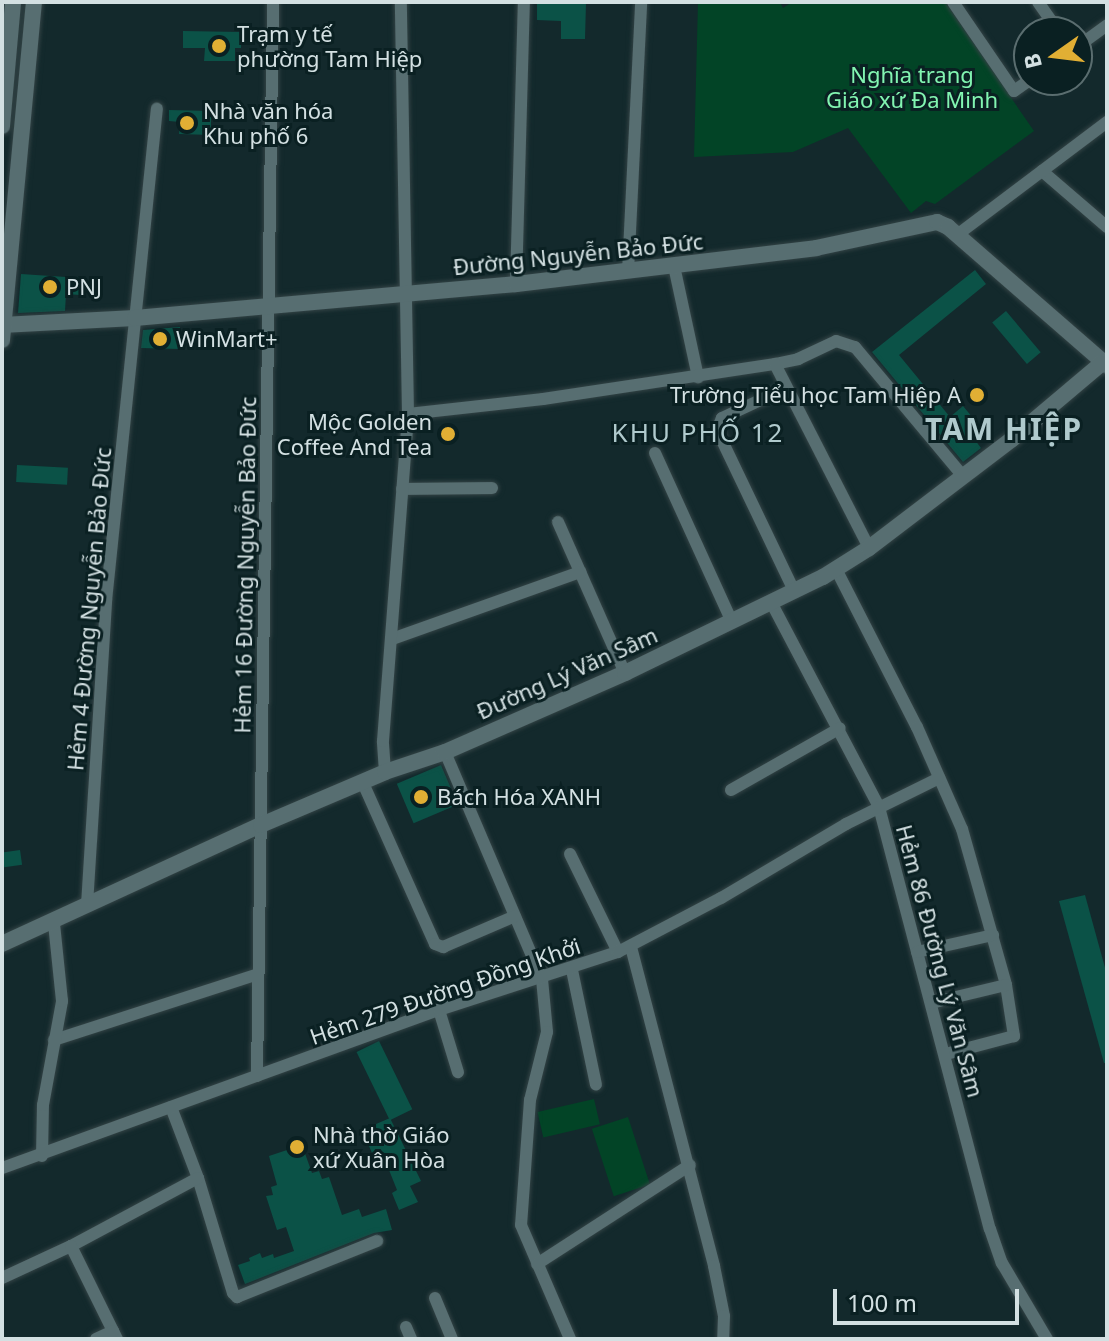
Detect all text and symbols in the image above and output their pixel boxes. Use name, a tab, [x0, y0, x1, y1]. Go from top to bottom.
north arrow	[1013, 16, 1093, 96]
place label: Trạm y tế phường Tam Hiệp	[237, 20, 422, 72]
marker: Trạm y tế phường Tam Hiệp	[208, 35, 230, 57]
text: B	[1015, 51, 1048, 72]
park label: Nghĩa trang Giáo xứ Đa Minh	[826, 61, 998, 112]
place label: Nhà văn hóa Khu phố 6	[203, 97, 333, 148]
marker: Nhà văn hóa Khu phố 6	[178, 114, 196, 132]
street label: Đường Nguyễn Bảo Đức	[452, 228, 704, 280]
place label: PNJ	[66, 274, 102, 300]
marker: PNJ	[41, 278, 59, 296]
place label: WinMart+	[176, 326, 278, 352]
marker: WinMart+	[151, 330, 169, 348]
place label: Trường Tiểu học Tam Hiệp A	[670, 382, 961, 408]
marker: Trường Tiểu học Tam Hiệp A	[968, 386, 986, 404]
street label: Hẻm 16 Đường Nguyễn Bảo Đức	[229, 396, 261, 734]
place label: Mộc Golden Coffee And Tea	[277, 408, 432, 460]
district label: TAM HIỆP	[925, 411, 1083, 447]
district label: KHU PHỐ 12	[612, 417, 784, 449]
marker: Mộc Golden Coffee And Tea	[439, 425, 457, 443]
street label: Hẻm 4 Đường Nguyễn Bảo Đức	[62, 446, 116, 772]
street label: Đường Lý Văn Sâm	[472, 621, 662, 725]
place label: Bách Hóa XANH	[437, 784, 601, 810]
marker: Bách Hóa XANH	[412, 788, 430, 806]
street label: Hẻm 86 Đường Lý Văn Sâm	[891, 822, 989, 1100]
street label: Hẻm 279 Đường Đồng Khởi	[306, 932, 584, 1050]
place label: Nhà thờ Giáo xứ Xuân Hòa	[313, 1121, 450, 1172]
marker: Nhà thờ Giáo xứ Xuân Hòa	[288, 1138, 306, 1156]
scale bar	[837, 1273, 1023, 1323]
text: 100 m	[847, 1286, 917, 1319]

